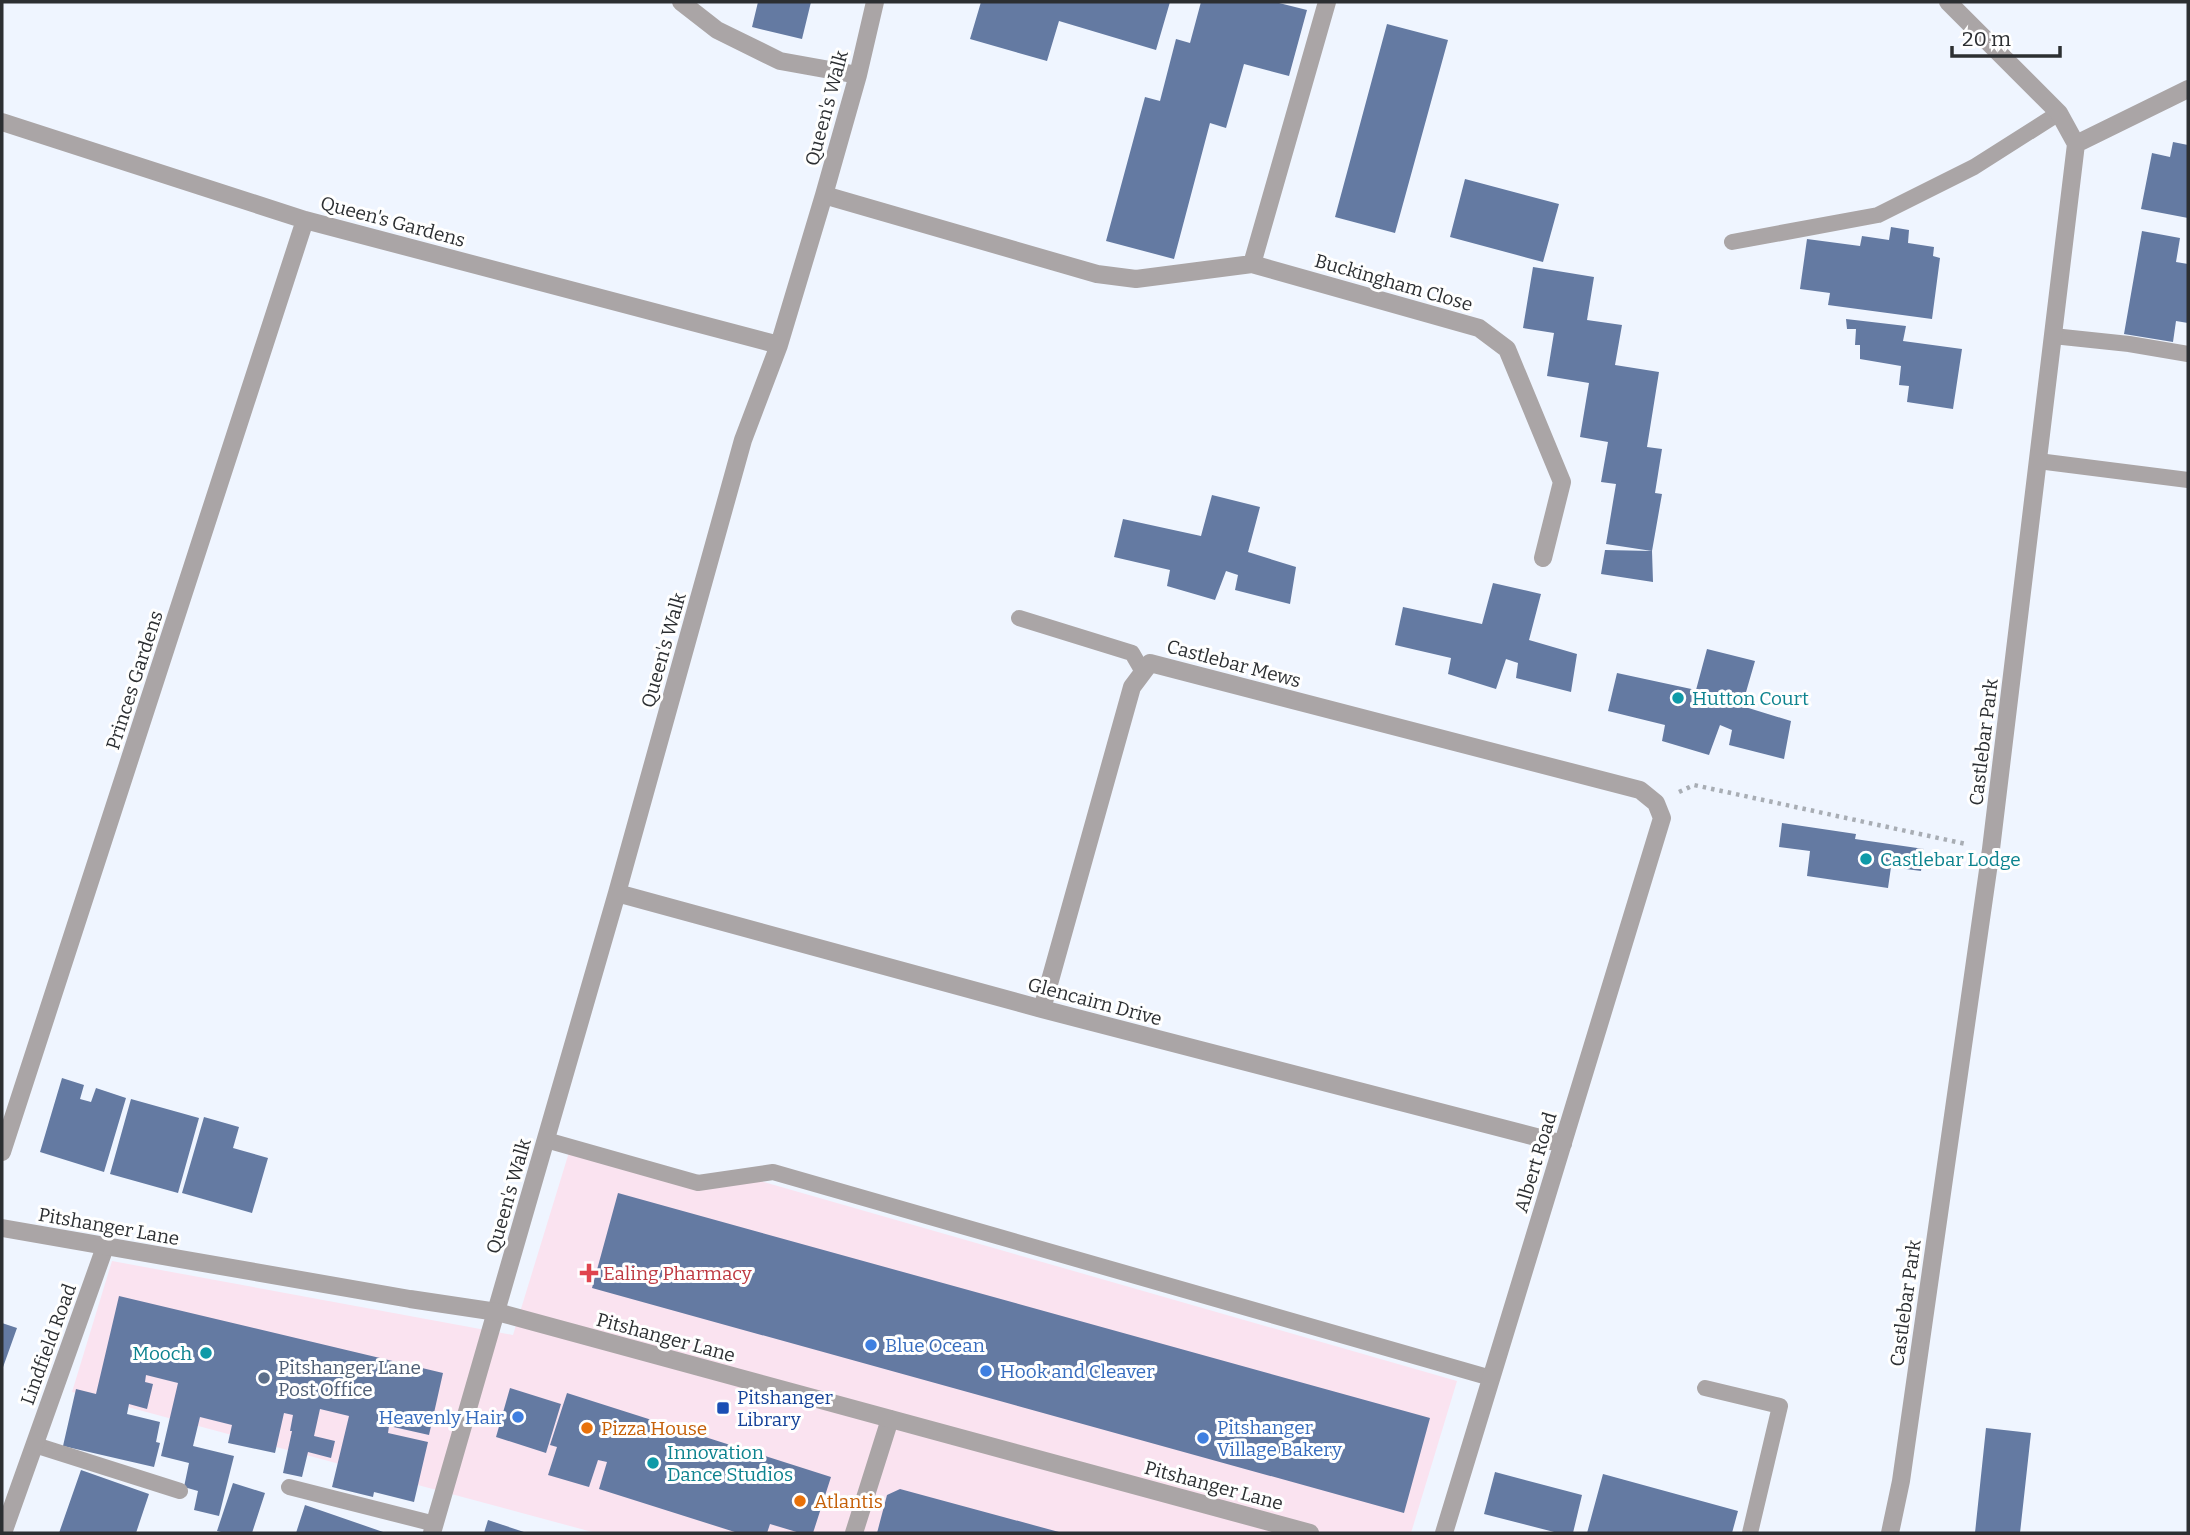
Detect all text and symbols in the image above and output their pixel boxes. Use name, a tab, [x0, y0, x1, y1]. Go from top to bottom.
scale bar	[1952, 14, 2060, 58]
text: 20 m	[1962, 26, 2011, 52]
street label: Queen's Walk	[800, 48, 853, 168]
street label: Queen's Gardens	[318, 191, 468, 252]
street label: Buckingham Close	[1312, 249, 1476, 316]
street label: Queen's Walk	[636, 590, 691, 710]
street label: Princes Gardens	[101, 608, 168, 752]
street label: Castlebar Mews	[1164, 635, 1303, 692]
street label: Castlebar Park	[1964, 677, 2003, 807]
place label: Hutton Court	[1692, 687, 1809, 710]
marker: Hutton Court	[1670, 690, 1686, 706]
place label: Castlebar Lodge	[1880, 848, 2021, 871]
marker: Castlebar Lodge	[1858, 851, 1874, 867]
street label: Glencairn Drive	[1025, 973, 1164, 1030]
street label: Albert Road	[1509, 1109, 1562, 1215]
street label: Queen's Walk	[481, 1136, 536, 1256]
street label: Pitshanger Lane	[37, 1203, 181, 1250]
street label: Castlebar Park	[1885, 1238, 1926, 1368]
place label: Ealing Pharmacy	[603, 1262, 753, 1285]
marker: Ealing Pharmacy	[581, 1265, 597, 1281]
street label: Lindfield Road	[16, 1280, 81, 1408]
street label: Pitshanger Lane	[594, 1308, 738, 1367]
place label: Blue Ocean	[885, 1334, 985, 1357]
marker: Blue Ocean	[863, 1337, 879, 1353]
place label: Mooch	[132, 1342, 192, 1365]
marker: Mooch	[198, 1345, 214, 1361]
place label: Pitshanger Lane Post Office	[278, 1356, 421, 1401]
place label: Hook and Cleaver	[1000, 1360, 1155, 1383]
marker: Hook and Cleaver	[978, 1363, 994, 1379]
marker: Pitshanger Lane Post Office	[256, 1370, 272, 1386]
place label: Pitshanger Library	[737, 1386, 834, 1431]
marker: Pitshanger Library	[715, 1400, 731, 1416]
place label: Heavenly Hair	[379, 1406, 505, 1429]
marker: Heavenly Hair	[510, 1409, 526, 1425]
place label: Pitshanger Village Bakery	[1217, 1416, 1343, 1461]
place label: Pizza House	[601, 1417, 707, 1440]
marker: Pizza House	[579, 1420, 595, 1436]
marker: Pitshanger Village Bakery	[1195, 1430, 1211, 1446]
place label: Innovation Dance Studios	[667, 1441, 793, 1486]
marker: Innovation Dance Studios	[645, 1455, 661, 1471]
street label: Pitshanger Lane	[1142, 1456, 1286, 1515]
place label: Atlantis	[814, 1490, 883, 1513]
marker: Atlantis	[792, 1493, 808, 1509]

